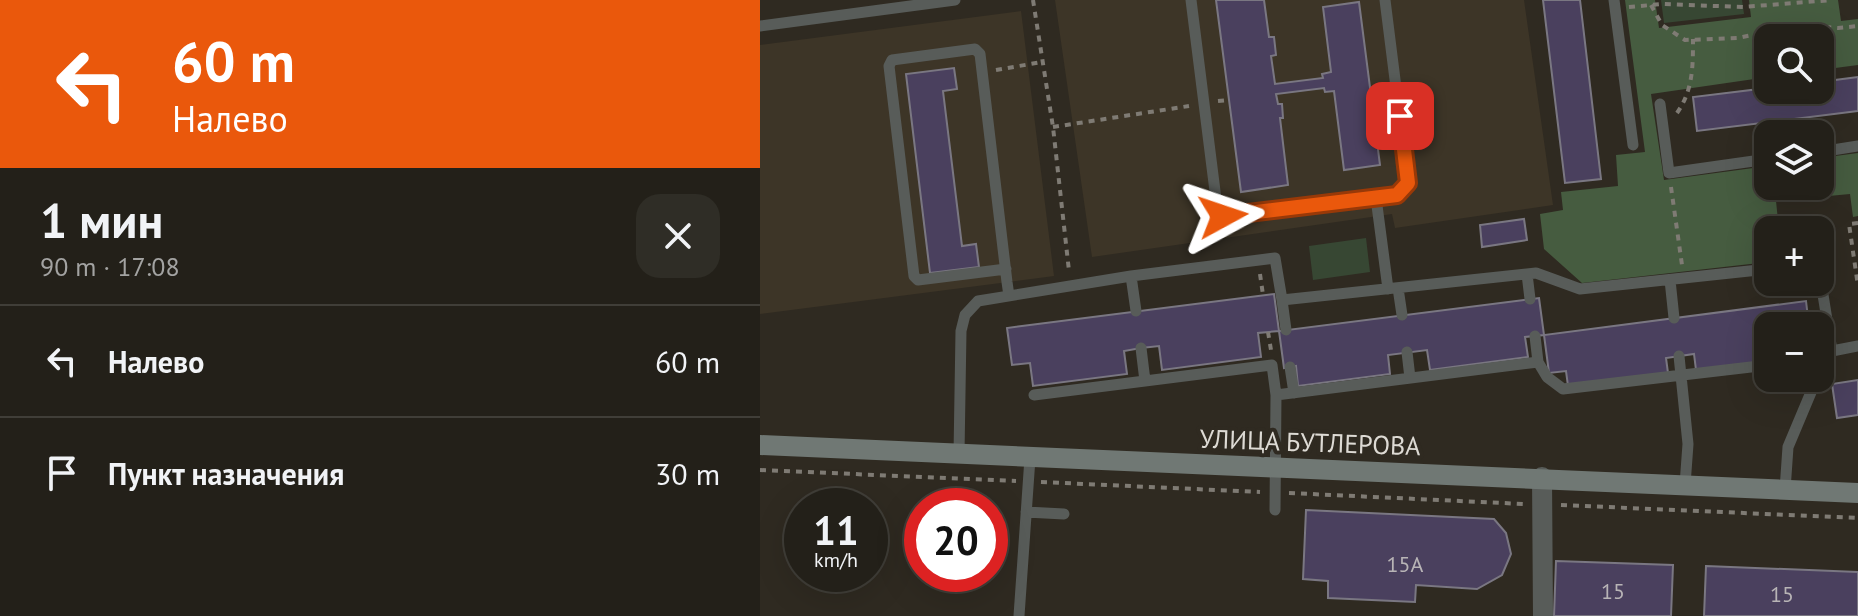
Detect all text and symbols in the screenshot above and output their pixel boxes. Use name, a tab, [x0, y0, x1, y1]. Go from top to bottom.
map controls	[1754, 24, 1834, 392]
button: search	[1754, 24, 1834, 104]
text: 60 m	[172, 25, 295, 97]
icon: left	[40, 32, 144, 136]
pin	[1366, 82, 1434, 150]
icon: arrive	[1378, 94, 1422, 138]
text: Налево	[172, 95, 288, 142]
button: layers	[1754, 120, 1834, 200]
position arrow	[1181, 174, 1265, 258]
text: 1 мин	[40, 189, 163, 251]
button: close	[636, 194, 720, 278]
button: +	[1754, 216, 1834, 296]
text: 90 m · 17:08	[40, 250, 180, 283]
button: −	[1754, 312, 1834, 392]
icon: left	[40, 339, 84, 383]
text: Налево	[108, 342, 204, 381]
text: 60 m	[655, 342, 720, 381]
street label: УЛИЦА БУТЛЕРОВА	[1199, 422, 1421, 462]
icon: arrive	[40, 451, 84, 495]
text: Пункт назначения	[108, 454, 344, 493]
text: 30 m	[655, 454, 720, 493]
speed limit sign: 20	[904, 488, 1008, 592]
text: 11	[813, 504, 859, 556]
text: km/h	[814, 547, 858, 573]
house number: 15А	[1387, 550, 1424, 578]
house number: 15	[1601, 577, 1625, 605]
house number: 15	[1770, 580, 1794, 608]

